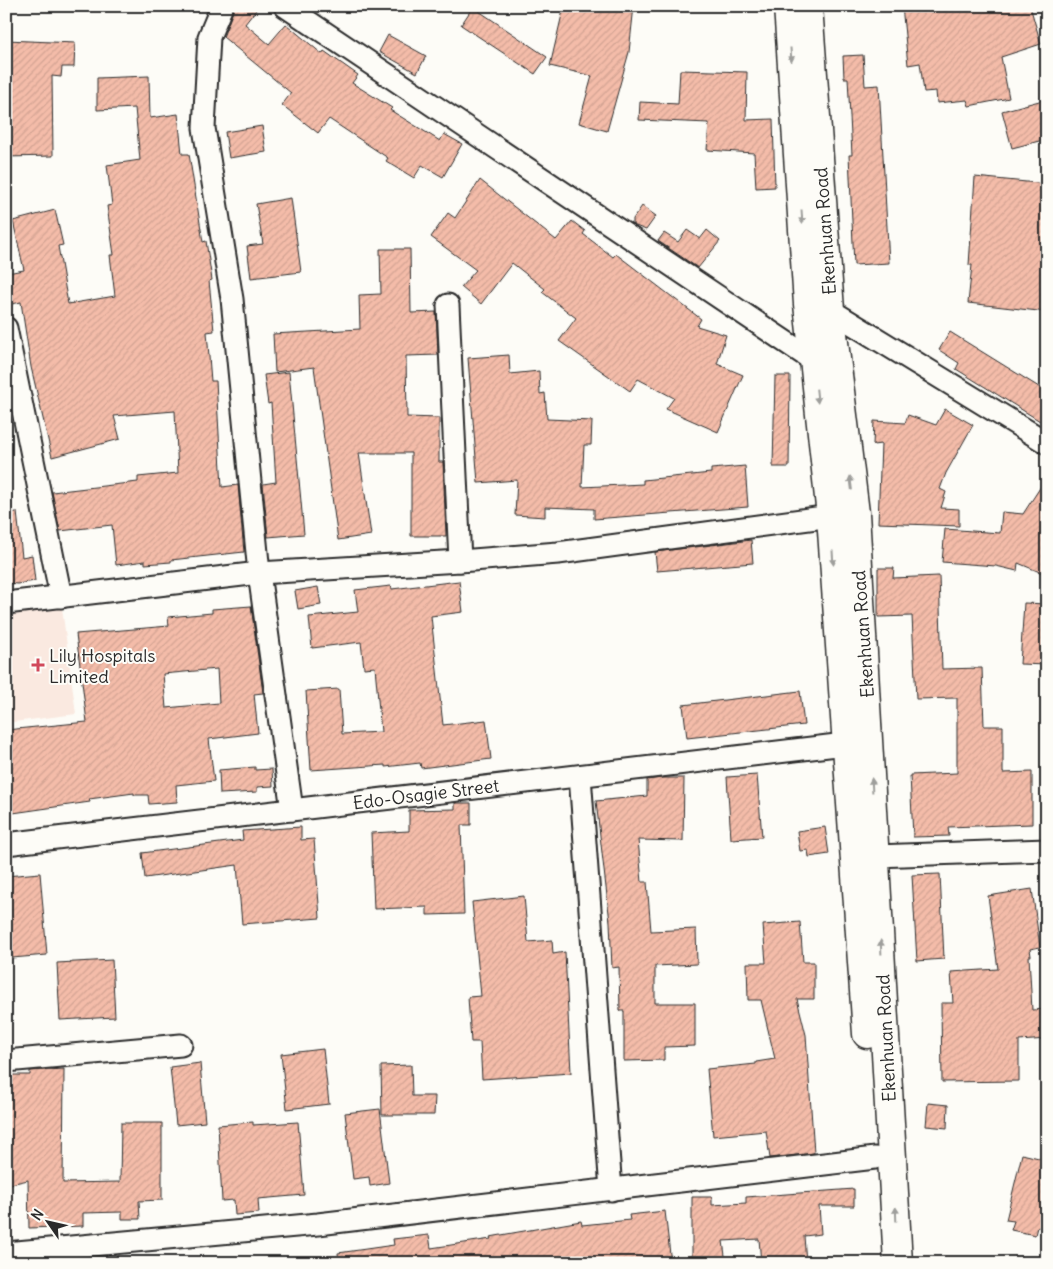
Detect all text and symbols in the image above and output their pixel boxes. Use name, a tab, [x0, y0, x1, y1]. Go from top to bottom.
one-way arrow	[788, 47, 796, 63]
street label: Ekenhuan Road	[809, 166, 841, 295]
one-way arrow	[799, 209, 807, 225]
one-way arrow	[813, 389, 821, 405]
one-way arrow	[847, 475, 855, 491]
one-way arrow	[830, 550, 838, 566]
street label: Ekenhuan Road	[847, 569, 879, 698]
place label: Lily Hospitals Limited	[49, 644, 155, 688]
marker: Lily Hospitals Limited	[31, 658, 45, 672]
street label: Edo-Osagie Street	[352, 774, 500, 814]
one-way arrow	[867, 776, 875, 792]
one-way arrow	[876, 939, 884, 955]
street label: Ekenhuan Road	[871, 973, 901, 1102]
north arrow	[22, 1196, 72, 1246]
text: N	[27, 1206, 47, 1224]
one-way arrow	[892, 1206, 900, 1222]

